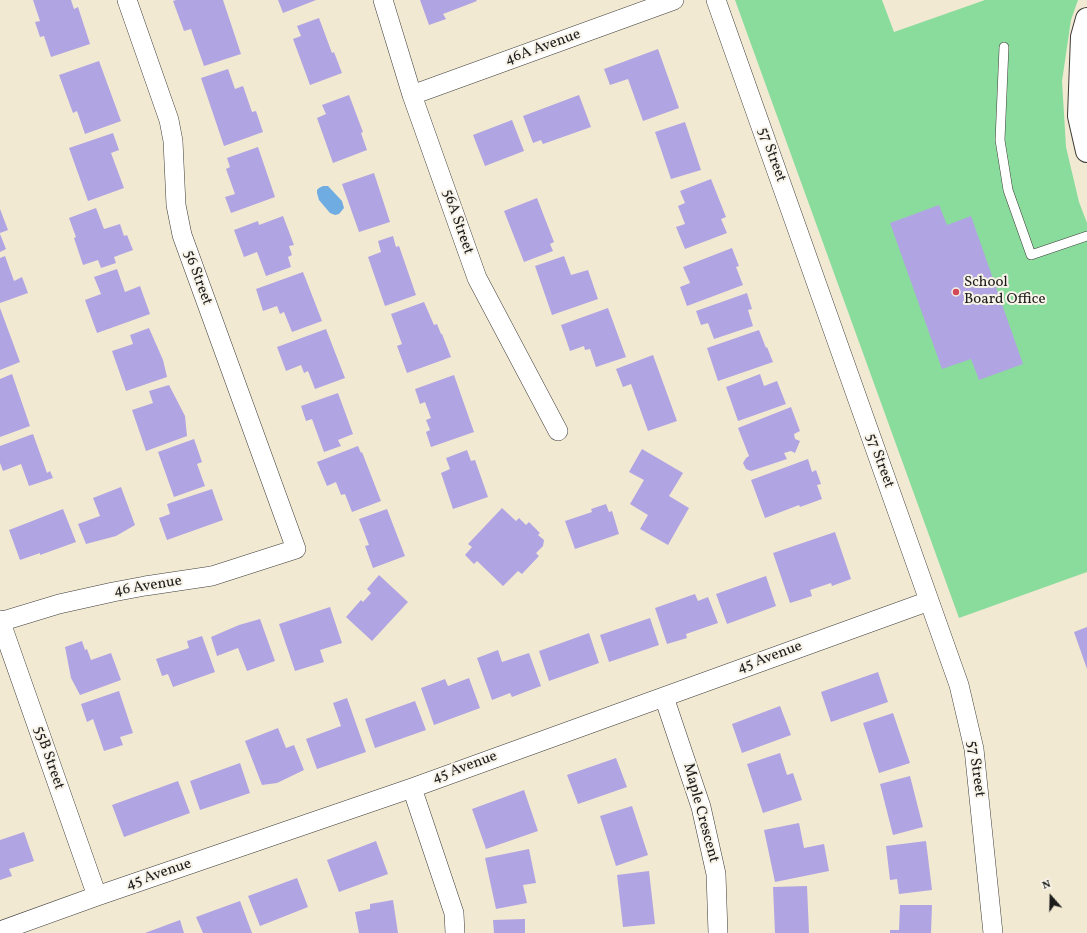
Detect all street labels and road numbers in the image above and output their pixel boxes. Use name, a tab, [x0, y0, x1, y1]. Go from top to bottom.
street label: 46A Avenue	[503, 26, 583, 70]
street label: 57 Street	[753, 125, 789, 185]
street label: 56A Street	[437, 187, 477, 257]
street label: 56 Street	[179, 248, 215, 308]
street label: 57 Street	[861, 431, 897, 491]
street label: 46 Avenue	[113, 573, 183, 601]
street label: 45 Avenue	[735, 638, 805, 678]
street label: 55B Street	[29, 724, 67, 792]
street label: 57 Street	[962, 740, 988, 798]
street label: 45 Avenue	[430, 748, 500, 788]
street label: Maple Crescent	[678, 761, 722, 865]
street label: 45 Avenue	[124, 855, 194, 895]

